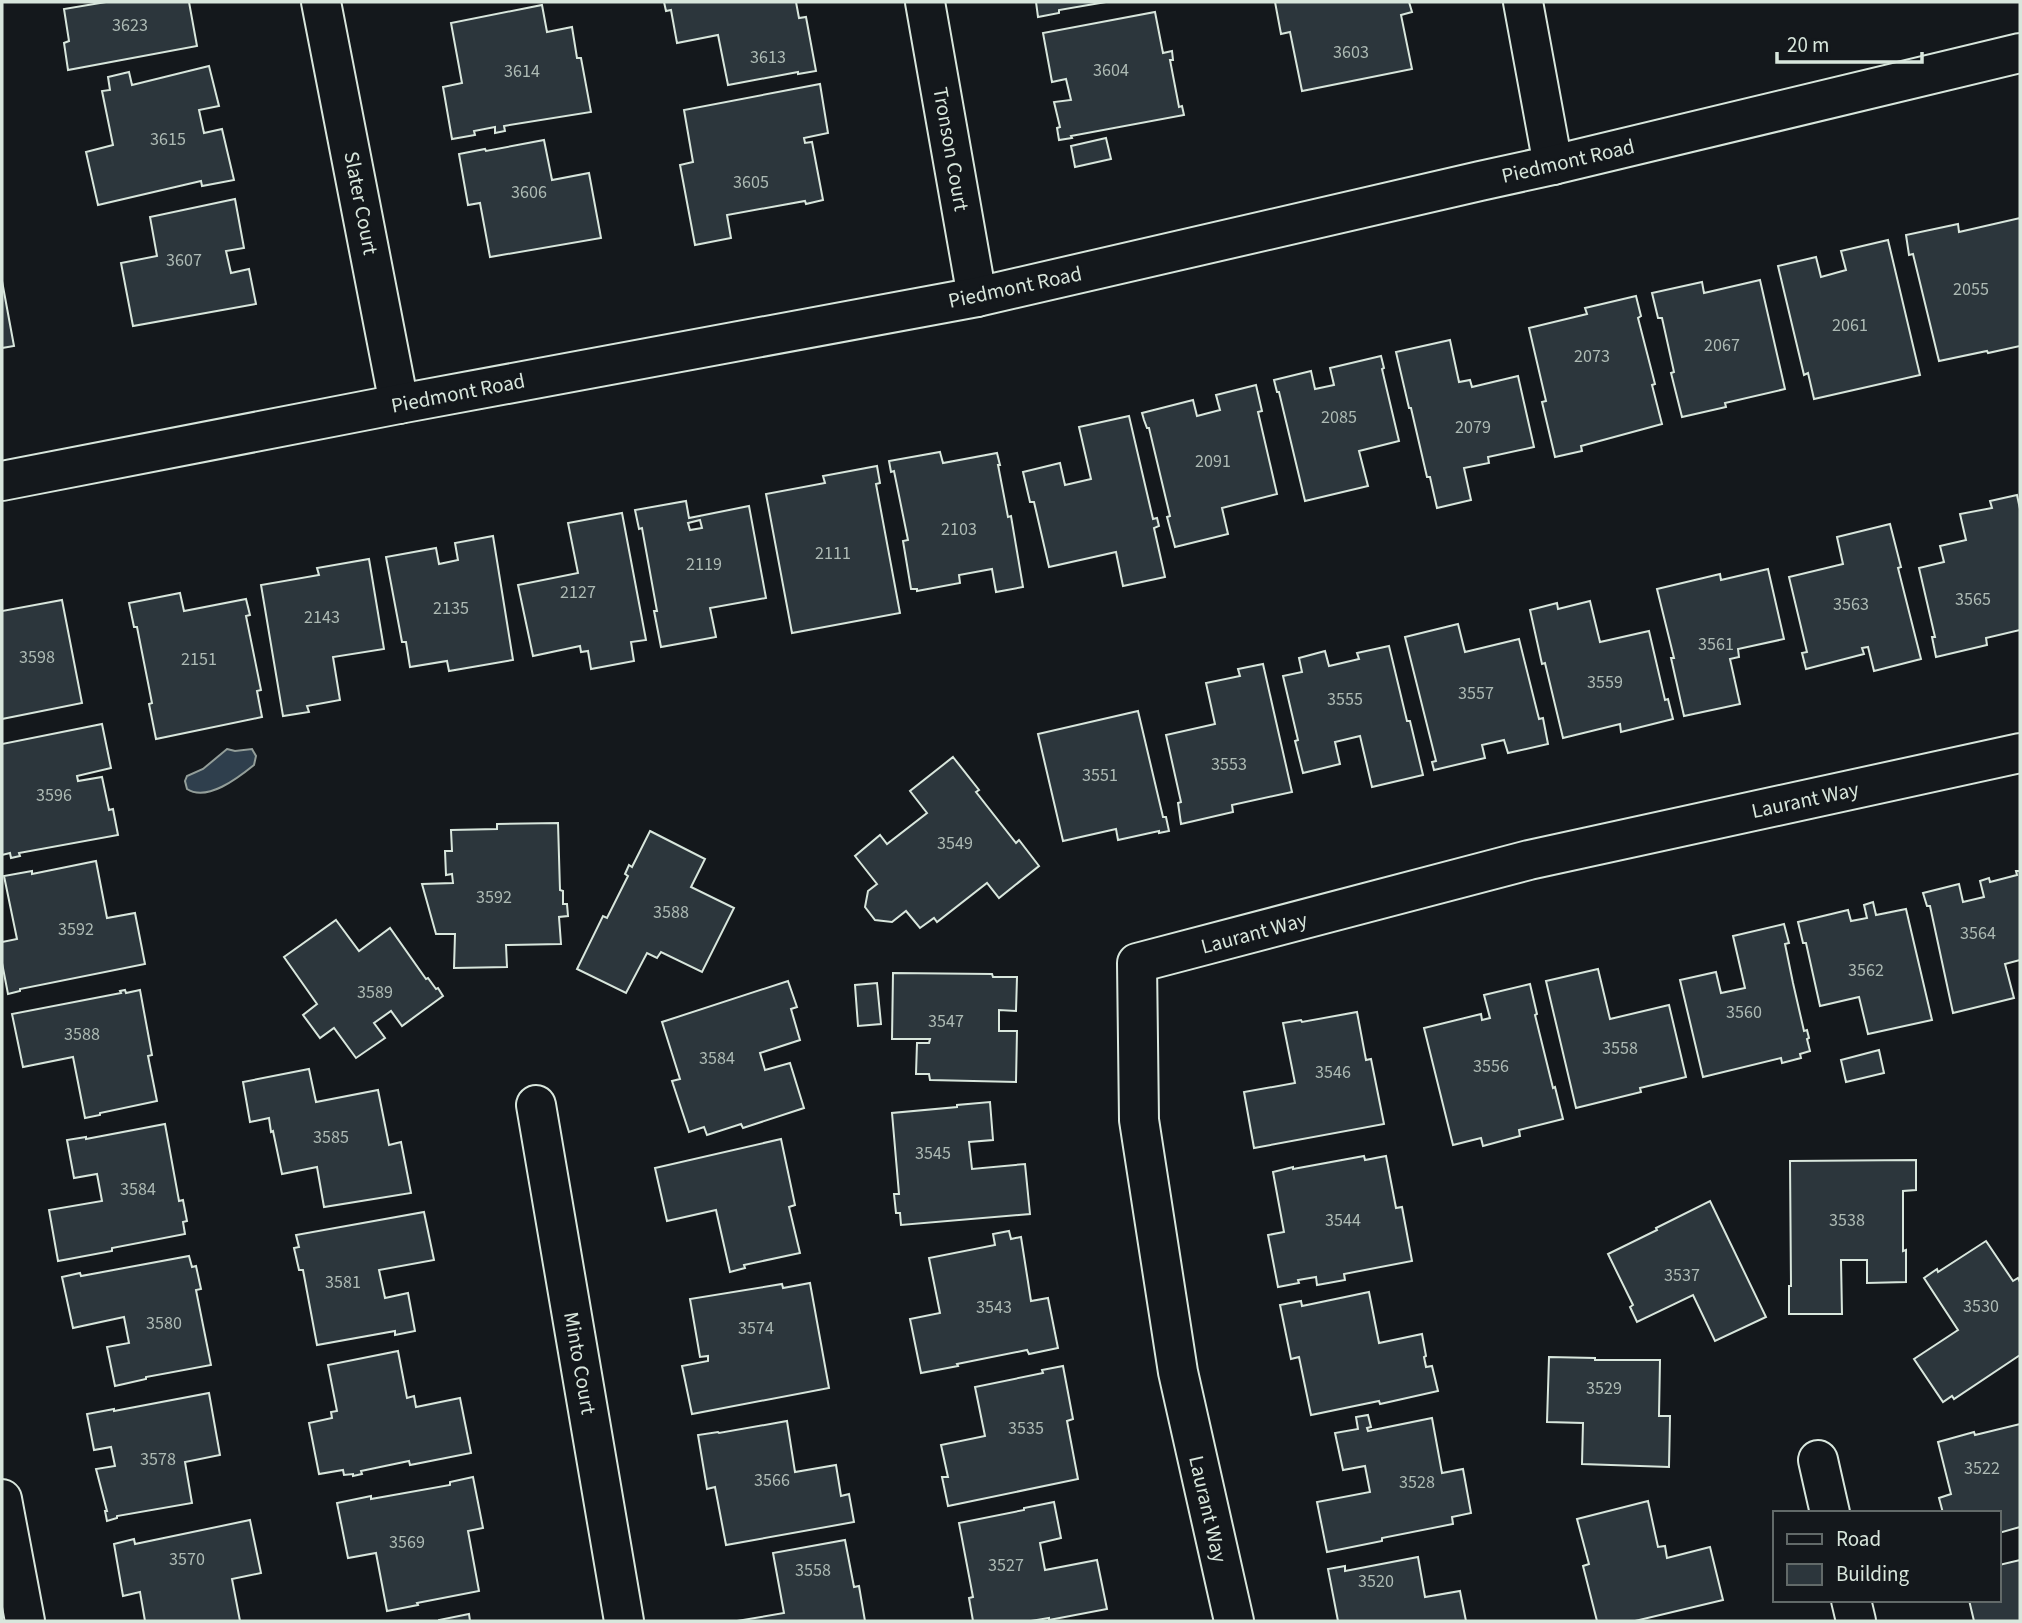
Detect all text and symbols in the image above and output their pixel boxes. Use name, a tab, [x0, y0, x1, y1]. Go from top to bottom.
house number: 3623	[112, 13, 148, 38]
scale bar	[1777, 21, 1922, 65]
text: 20 m	[1787, 30, 1829, 60]
house number: 3603	[1333, 40, 1369, 65]
house number: 3613	[750, 45, 786, 70]
house number: 3604	[1093, 58, 1129, 83]
house number: 3614	[504, 59, 540, 84]
street label: Tronson Court	[925, 85, 977, 213]
house number: 3615	[150, 127, 186, 152]
street label: Piedmont Road	[1498, 131, 1638, 191]
street label: Slater Court	[336, 149, 386, 257]
house number: 3605	[733, 170, 769, 195]
house number: 3606	[511, 180, 547, 205]
house number: 3607	[166, 248, 202, 273]
street label: Piedmont Road	[945, 258, 1085, 316]
house number: 2055	[1953, 277, 1989, 302]
house number: 2061	[1832, 313, 1868, 338]
house number: 2067	[1704, 333, 1740, 358]
house number: 2073	[1574, 344, 1610, 369]
street label: Piedmont Road	[388, 365, 528, 421]
house number: 2085	[1321, 405, 1357, 430]
house number: 2079	[1455, 415, 1491, 440]
house number: 2091	[1195, 449, 1231, 474]
house number: 2103	[941, 517, 977, 542]
house number: 2111	[815, 541, 851, 566]
house number: 2119	[686, 552, 722, 577]
house number: 2127	[560, 580, 596, 605]
house number: 3565	[1955, 587, 1991, 612]
house number: 3563	[1833, 592, 1869, 617]
house number: 2135	[433, 596, 469, 621]
house number: 2143	[304, 605, 340, 630]
house number: 3561	[1698, 632, 1734, 657]
house number: 3598	[19, 645, 55, 670]
house number: 2151	[181, 647, 217, 672]
house number: 3559	[1587, 670, 1623, 695]
house number: 3557	[1458, 681, 1494, 706]
house number: 3555	[1327, 687, 1363, 712]
house number: 3553	[1211, 752, 1247, 777]
house number: 3551	[1082, 763, 1118, 788]
street label: Laurant Way	[1749, 774, 1862, 826]
house number: 3596	[36, 783, 72, 808]
house number: 3549	[937, 831, 973, 856]
house number: 3592	[476, 885, 512, 910]
house number: 3588	[653, 900, 689, 925]
street label: Laurant Way	[1198, 904, 1311, 962]
house number: 3592	[58, 917, 94, 942]
house number: 3564	[1960, 921, 1996, 946]
house number: 3562	[1848, 958, 1884, 983]
house number: 3589	[357, 980, 393, 1005]
house number: 3560	[1726, 1000, 1762, 1025]
house number: 3547	[928, 1009, 964, 1034]
house number: 3588	[64, 1022, 100, 1047]
house number: 3558	[1602, 1036, 1638, 1061]
house number: 3584	[699, 1046, 735, 1071]
house number: 3556	[1473, 1054, 1509, 1079]
house number: 3546	[1315, 1060, 1351, 1085]
house number: 3585	[313, 1125, 349, 1150]
house number: 3545	[915, 1141, 951, 1166]
house number: 3584	[120, 1177, 156, 1202]
house number: 3544	[1325, 1208, 1361, 1233]
house number: 3538	[1829, 1208, 1865, 1233]
house number: 3537	[1664, 1263, 1700, 1288]
house number: 3581	[325, 1270, 361, 1295]
house number: 3530	[1963, 1294, 1999, 1319]
house number: 3543	[976, 1295, 1012, 1320]
street label: Minto Court	[556, 1309, 604, 1417]
house number: 3580	[146, 1311, 182, 1336]
house number: 3574	[738, 1316, 774, 1341]
house number: 3529	[1586, 1376, 1622, 1401]
house number: 3535	[1008, 1416, 1044, 1441]
house number: 3578	[140, 1447, 176, 1472]
street label: Laurant Way	[1181, 1453, 1235, 1566]
house number: 3522	[1964, 1456, 2000, 1481]
house number: 3566	[754, 1468, 790, 1493]
house number: 3528	[1399, 1470, 1435, 1495]
legend	[1773, 1511, 2001, 1602]
text: Road	[1836, 1524, 1881, 1554]
house number: 3569	[389, 1530, 425, 1555]
house number: 3570	[169, 1547, 205, 1572]
house number: 3527	[988, 1553, 1024, 1578]
house number: 3558	[795, 1558, 831, 1583]
text: Building	[1836, 1559, 1910, 1589]
house number: 3520	[1358, 1569, 1394, 1594]

